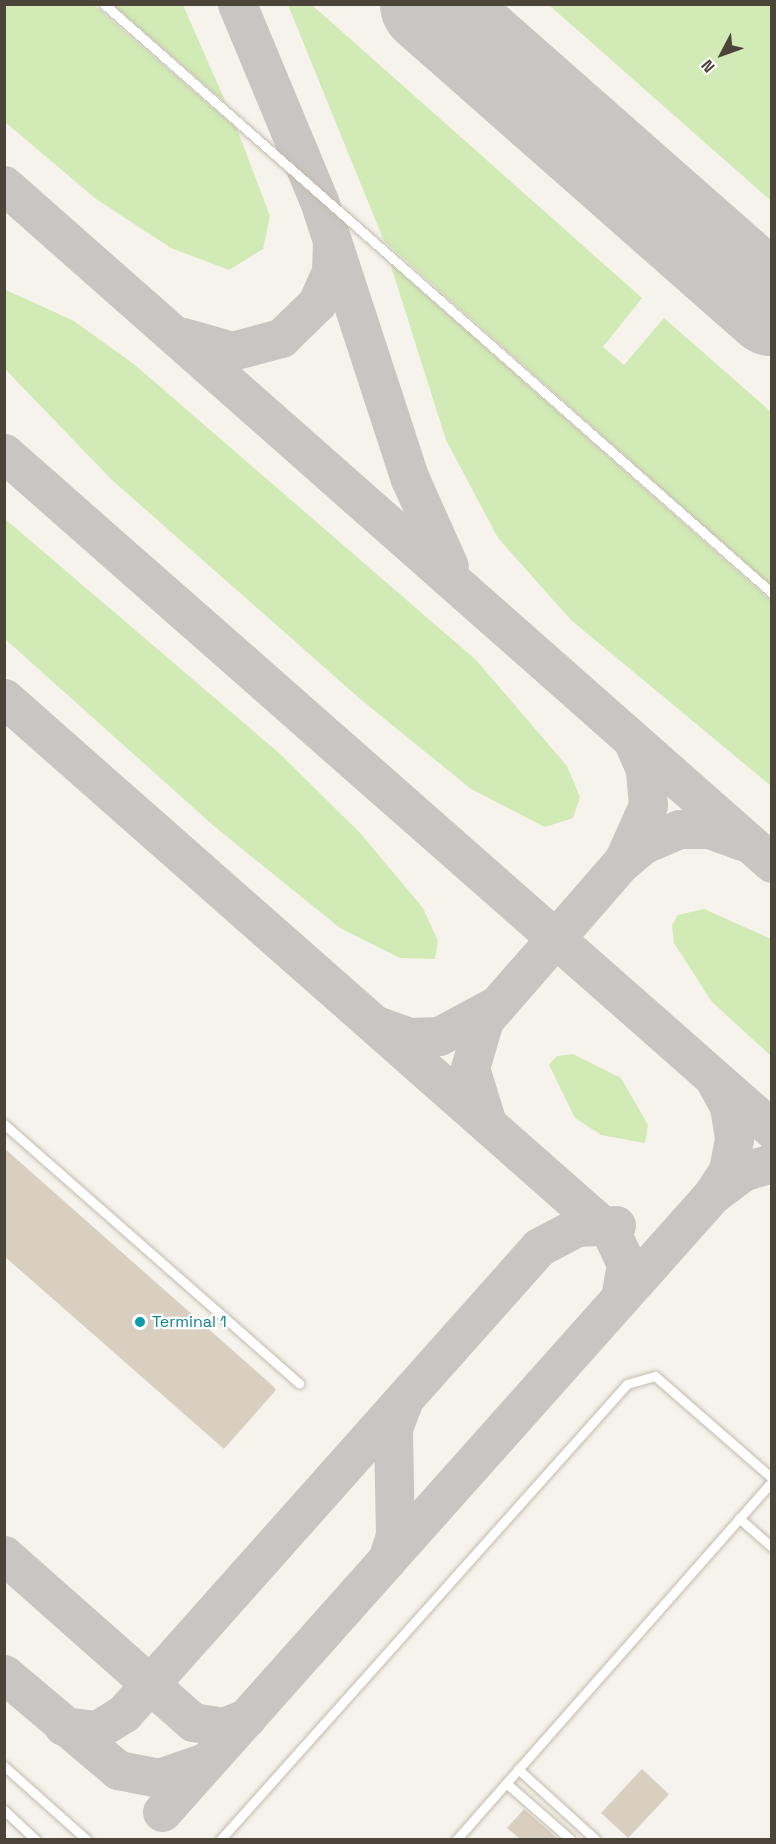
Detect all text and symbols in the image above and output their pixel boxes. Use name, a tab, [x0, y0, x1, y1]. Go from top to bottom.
north arrow	[692, 24, 752, 84]
text: N	[697, 55, 719, 77]
place label: Terminal 1	[152, 1312, 227, 1332]
marker: Terminal 1	[133, 1315, 147, 1329]

